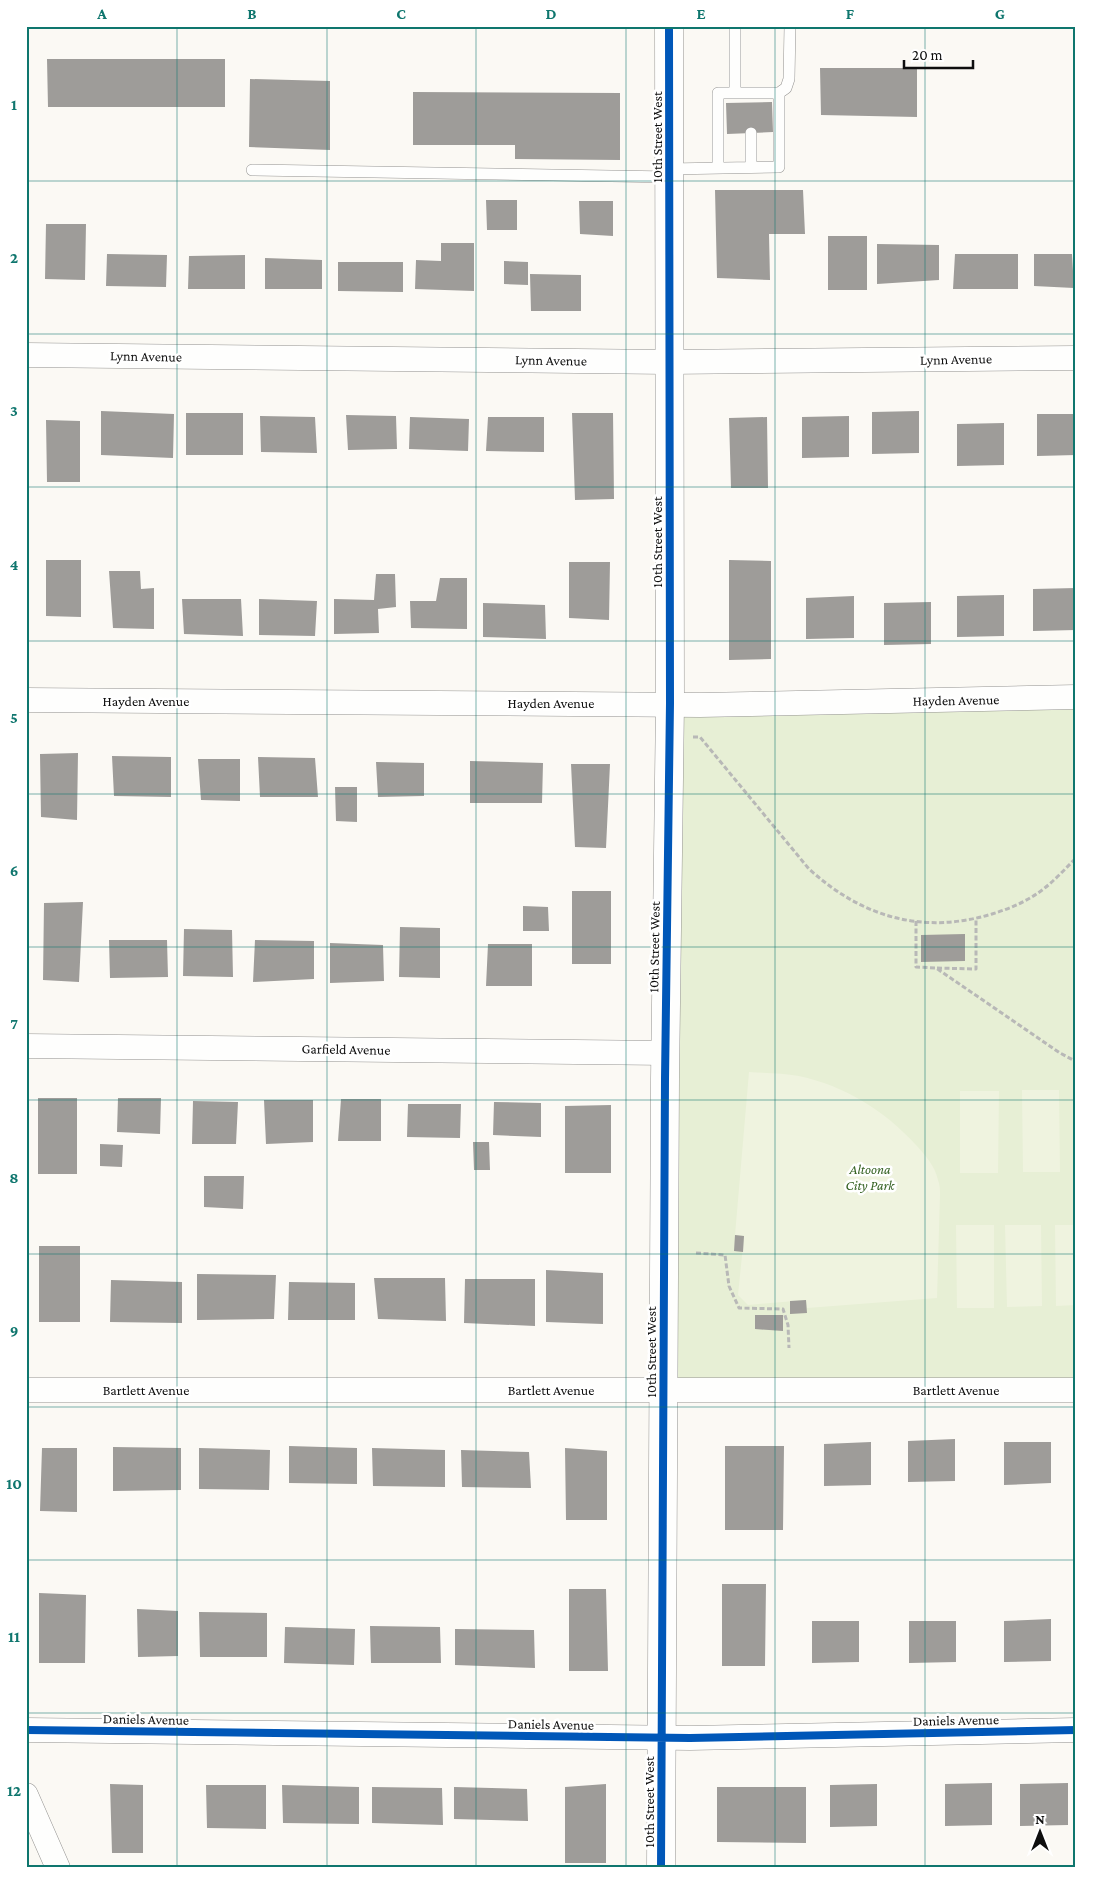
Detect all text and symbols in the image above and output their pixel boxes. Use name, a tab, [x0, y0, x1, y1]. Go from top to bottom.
text: A	[96, 5, 107, 22]
text: B	[247, 5, 257, 22]
text: C	[396, 5, 406, 22]
text: D	[545, 5, 557, 22]
text: E	[696, 5, 706, 22]
text: F	[846, 5, 855, 22]
text: G	[995, 5, 1005, 22]
scale bar	[904, 38, 973, 70]
text: 20 m	[912, 47, 943, 63]
street label: 10th Street West	[649, 91, 665, 183]
text: 1	[11, 96, 17, 113]
text: 2	[10, 249, 18, 266]
street label: Lynn Avenue	[110, 347, 182, 365]
street label: Lynn Avenue	[920, 350, 992, 368]
street label: Lynn Avenue	[515, 351, 587, 369]
text: 3	[10, 402, 18, 419]
street label: 10th Street West	[649, 496, 665, 588]
text: 4	[10, 556, 19, 573]
street label: Hayden Avenue	[912, 691, 1000, 709]
street label: Hayden Avenue	[103, 693, 189, 709]
street label: Hayden Avenue	[508, 695, 594, 711]
text: 5	[10, 709, 18, 726]
text: 6	[10, 862, 18, 879]
street label: 10th Street West	[645, 901, 663, 993]
text: 7	[10, 1015, 18, 1032]
street label: Garfield Avenue	[301, 1040, 391, 1058]
park label: Altoona City Park	[846, 1161, 895, 1193]
text: 8	[9, 1169, 19, 1186]
street label: 10th Street West	[643, 1306, 659, 1398]
text: 9	[10, 1322, 18, 1339]
street label: Bartlett Avenue	[103, 1382, 189, 1398]
street label: Bartlett Avenue	[508, 1382, 594, 1398]
street label: Bartlett Avenue	[913, 1382, 999, 1398]
text: 10	[6, 1475, 22, 1492]
text: 11	[8, 1628, 20, 1645]
street label: Daniels Avenue	[103, 1710, 189, 1728]
street label: Daniels Avenue	[913, 1711, 999, 1729]
street label: Daniels Avenue	[508, 1715, 594, 1733]
street label: 10th Street West	[641, 1756, 657, 1848]
text: 12	[7, 1782, 21, 1799]
north arrow	[1014, 1806, 1064, 1856]
text: N	[1035, 1811, 1045, 1827]

